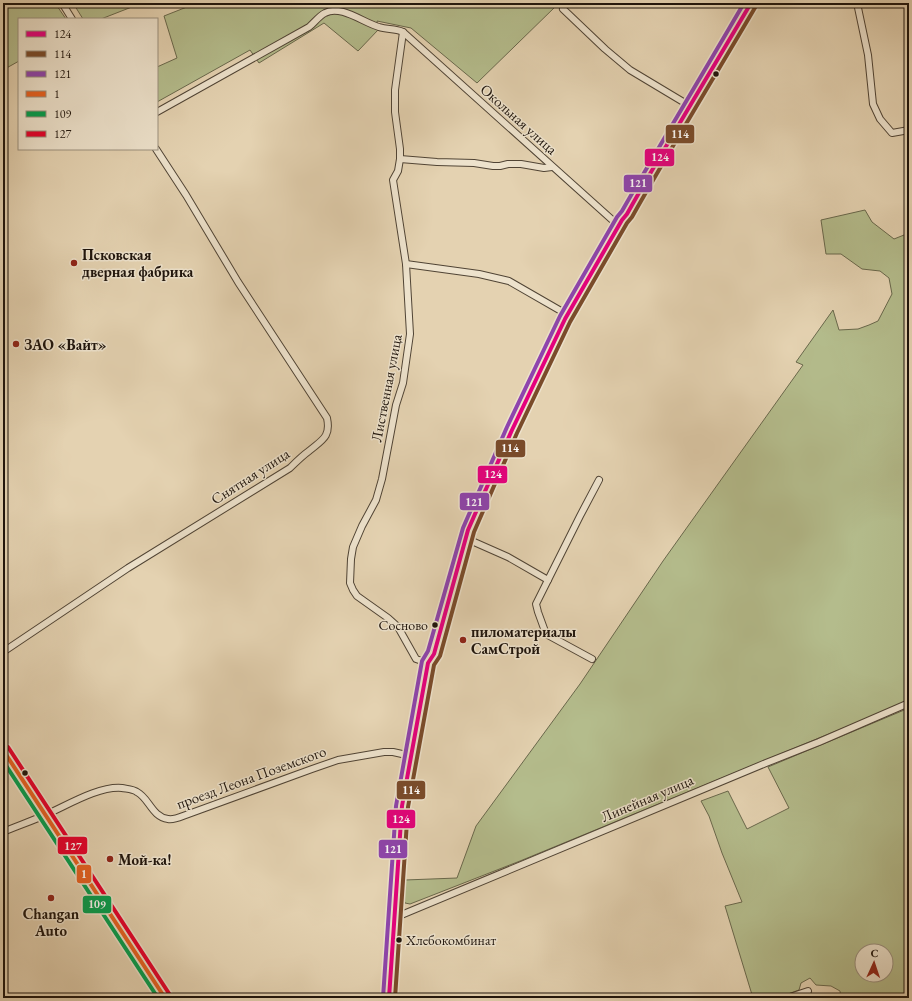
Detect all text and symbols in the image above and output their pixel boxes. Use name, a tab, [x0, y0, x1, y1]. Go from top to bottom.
legend	[18, 18, 158, 150]
text: 124	[54, 26, 72, 42]
text: 114	[54, 46, 72, 62]
text: 121	[54, 66, 72, 82]
unlabelled marker	[711, 69, 721, 79]
street label: Окольная улица	[477, 80, 561, 159]
text: 1	[54, 86, 60, 102]
text: 109	[54, 106, 72, 122]
line badge: 114	[665, 124, 695, 144]
text: 127	[54, 126, 72, 142]
text: 114	[671, 127, 689, 141]
line badge: 124	[644, 148, 675, 167]
text: 124	[651, 150, 669, 164]
line badge: 121	[623, 174, 653, 193]
text: 121	[629, 176, 647, 190]
place label: Псковская дверная фабрика	[82, 245, 194, 281]
marker: Псковская дверная фабрика	[69, 258, 79, 268]
street label: Лиственная улица	[366, 332, 406, 444]
place label: ЗАО «Вайт»	[24, 335, 107, 354]
marker: ЗАО «Вайт»	[11, 339, 21, 349]
line badge: 114	[495, 439, 526, 458]
text: 114	[501, 441, 519, 455]
street label: Снятная улица	[207, 444, 293, 508]
line badge: 124	[477, 465, 508, 484]
text: 124	[484, 467, 502, 481]
line badge: 121	[459, 492, 490, 511]
text: 121	[465, 495, 483, 509]
place label: Сосново	[379, 616, 428, 634]
marker: Сосново	[430, 620, 440, 630]
place label: пиломатериалы СамСтрой	[471, 622, 577, 658]
marker: пиломатериалы СамСтрой	[458, 635, 468, 645]
street label: проезд Леона Поземского	[174, 741, 328, 813]
unlabelled marker	[20, 768, 30, 778]
street label: Линейная улица	[598, 770, 696, 826]
line badge: 114	[396, 780, 426, 800]
text: 114	[402, 783, 420, 797]
line badge: 124	[386, 809, 416, 829]
text: 124	[392, 812, 410, 826]
line badge: 127	[57, 836, 88, 855]
text: 127	[64, 839, 82, 853]
line badge: 121	[378, 839, 408, 859]
text: 121	[384, 842, 402, 856]
place label: Мой-ка!	[118, 850, 172, 869]
marker: Мой-ка!	[105, 854, 115, 864]
line badge: 1	[76, 864, 92, 884]
text: 1	[81, 867, 87, 881]
marker: Changan Auto	[46, 893, 56, 903]
line badge: 109	[82, 895, 112, 914]
text: 109	[88, 897, 106, 911]
place label: Changan Auto	[23, 904, 80, 940]
place label: Хлебокомбинат	[405, 931, 496, 949]
marker: Хлебокомбинат	[394, 935, 404, 945]
north arrow	[854, 943, 894, 983]
text: С	[870, 946, 879, 960]

